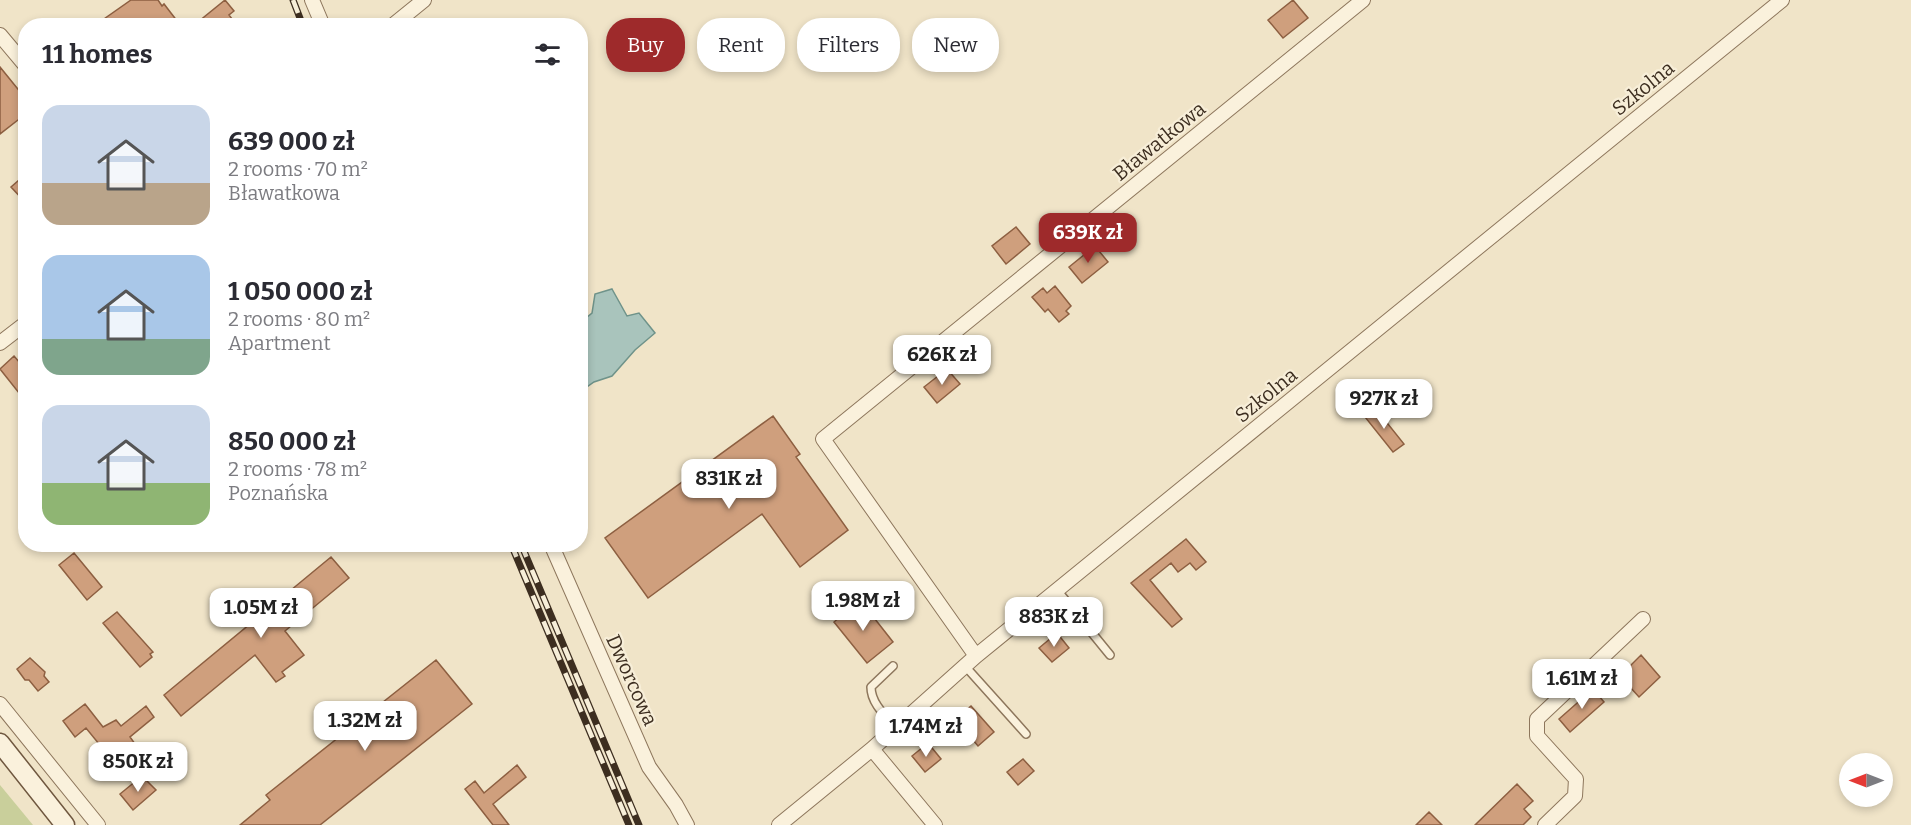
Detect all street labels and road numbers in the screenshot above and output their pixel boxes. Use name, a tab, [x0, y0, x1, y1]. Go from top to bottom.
street label: Szkolna	[1607, 56, 1679, 120]
street label: Bławatkowa	[1108, 96, 1210, 186]
street label: Szkolna	[1230, 363, 1302, 427]
street label: Dworcowa	[601, 631, 663, 729]

